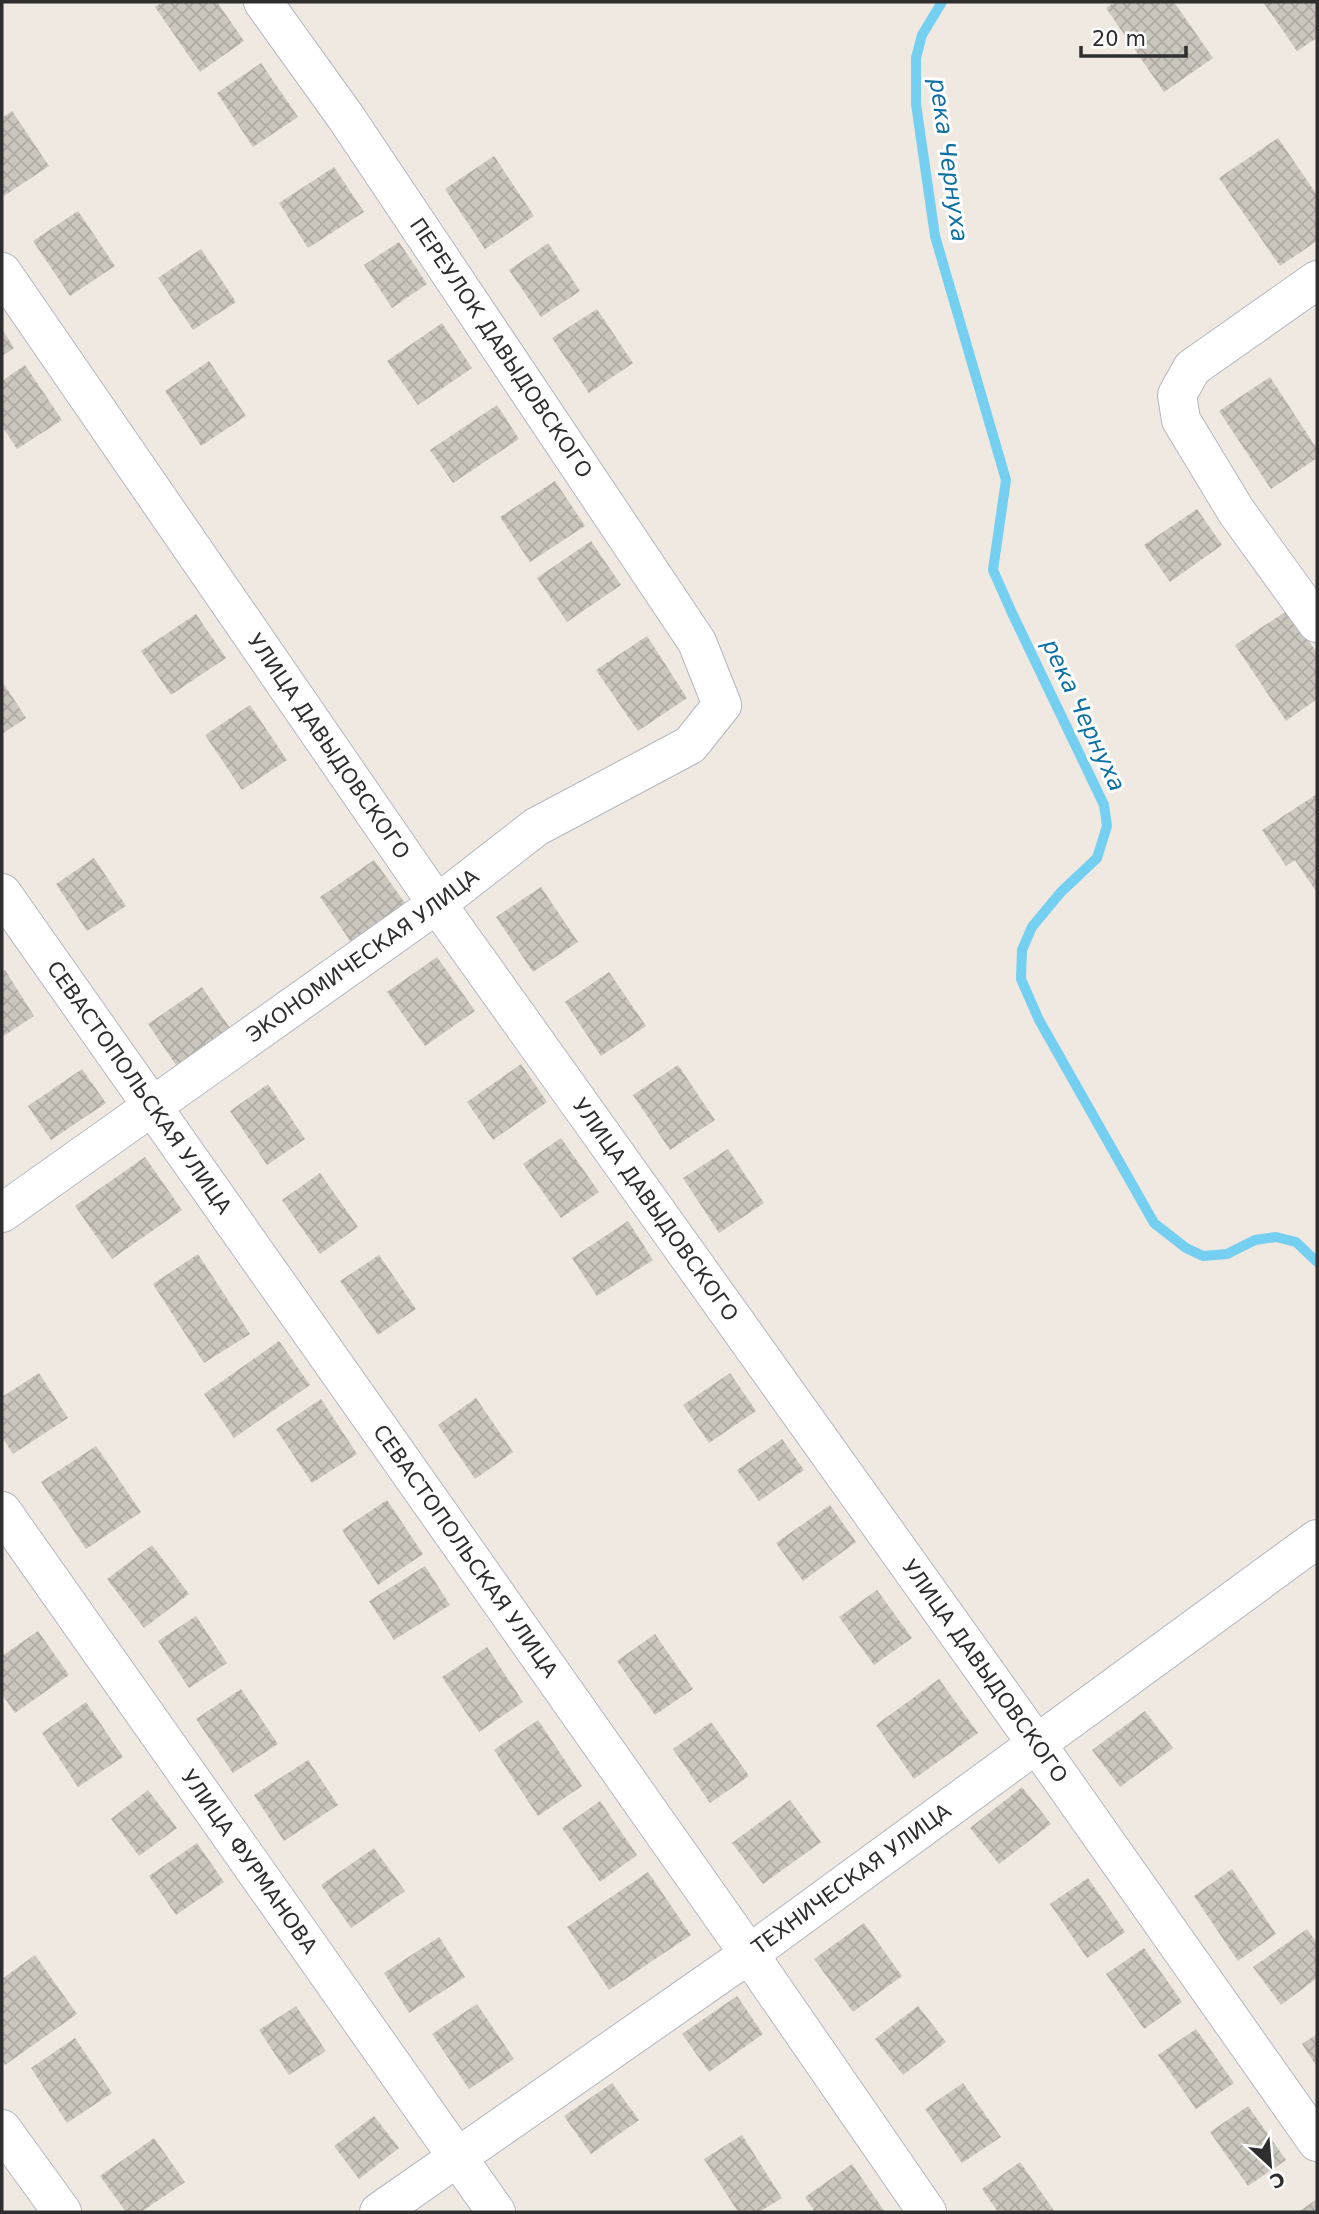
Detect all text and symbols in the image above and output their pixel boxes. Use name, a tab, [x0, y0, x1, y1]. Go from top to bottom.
scale bar	[1081, 14, 1186, 58]
text: 20 m	[1092, 27, 1146, 51]
water label: река Чернуха	[925, 76, 973, 243]
street label: ПЕРЕУЛОК ДАВЫДОВСКОГО	[405, 214, 597, 482]
street label: УЛИЦА ДАВЫДОВСКОГО	[243, 629, 415, 864]
water label: река Чернуха	[1037, 634, 1131, 795]
street label: ЭКОНОМИЧЕСКАЯ УЛИЦА	[242, 864, 484, 1047]
street label: СЕВАСТОПОЛЬСКАЯ УЛИЦА	[42, 957, 237, 1219]
street label: УЛИЦА ДАВЫДОВСКОГО	[568, 1094, 743, 1326]
street label: СЕВАСТОПОЛЬСКАЯ УЛИЦА	[368, 1420, 563, 1683]
street label: УЛИЦА ДАВЫДОВСКОГО	[897, 1555, 1072, 1788]
street label: УЛИЦА ФУРМАНОВА	[176, 1765, 322, 1959]
street label: ТЕХНИЧЕСКАЯ УЛИЦА	[747, 1798, 956, 1960]
north arrow	[1235, 2130, 1305, 2200]
text: С	[1266, 2167, 1289, 2193]

